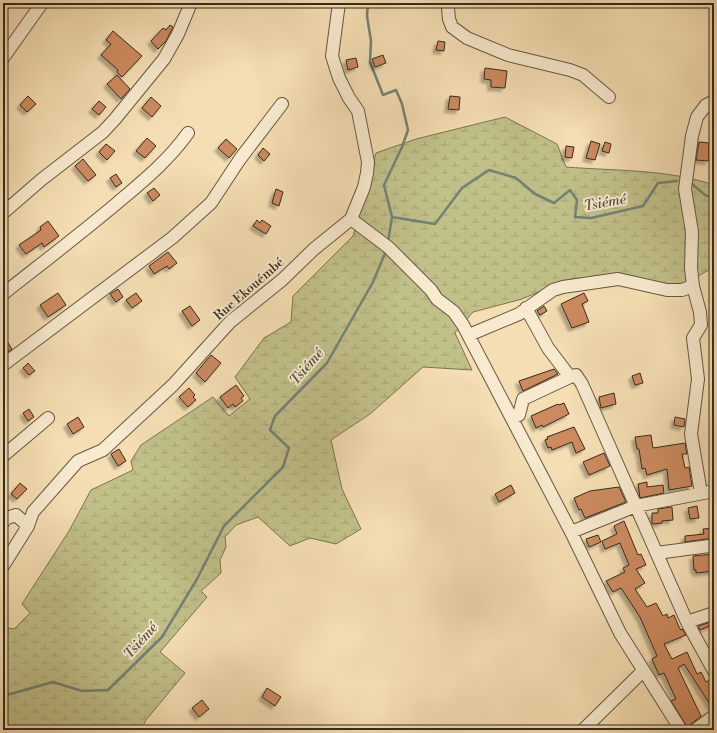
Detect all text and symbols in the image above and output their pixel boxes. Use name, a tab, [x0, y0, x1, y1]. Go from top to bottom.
water label: Tsiémé	[583, 190, 629, 216]
street label: Rue Ekouémbé	[211, 254, 288, 324]
water label: Tsiémé	[286, 344, 329, 389]
water label: Tsiémé	[120, 618, 163, 663]

